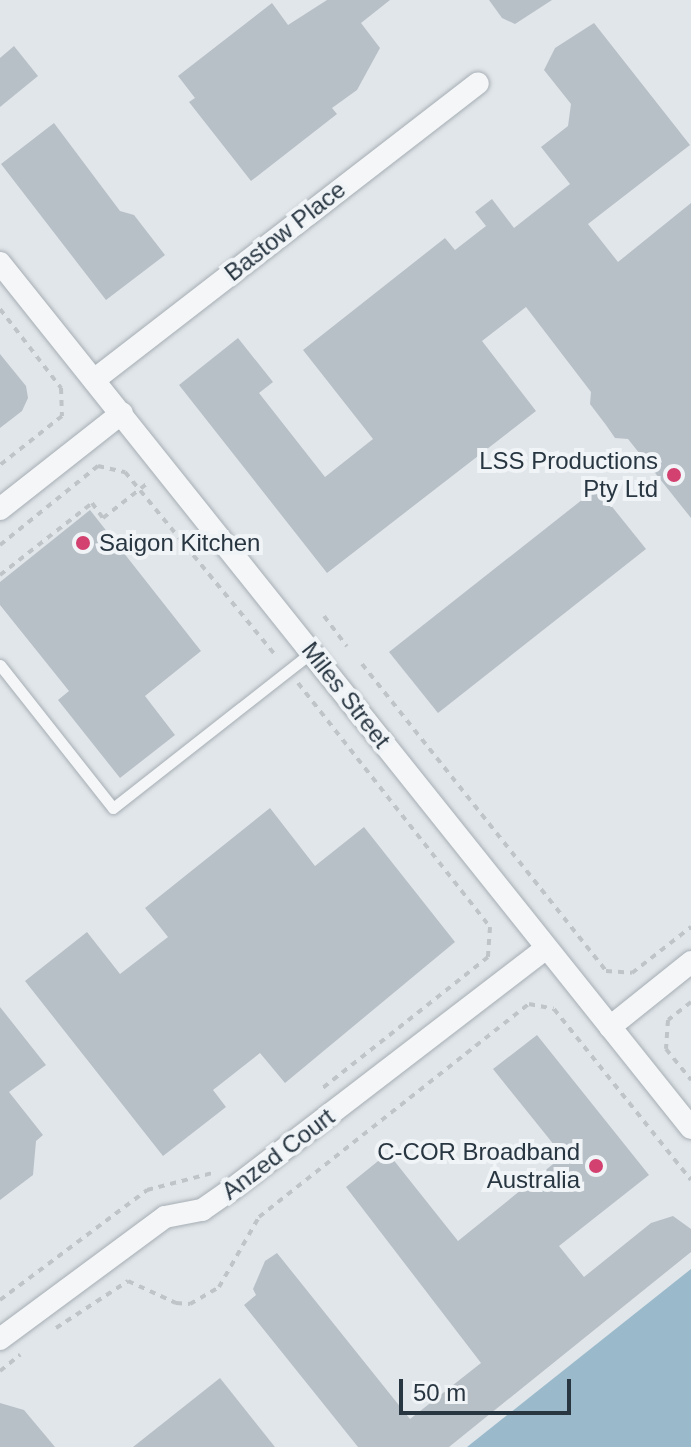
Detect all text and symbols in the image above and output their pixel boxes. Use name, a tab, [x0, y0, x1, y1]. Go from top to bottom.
street label: Bastow Place	[219, 175, 351, 287]
place label: LSS Productions Pty Ltd	[479, 447, 658, 503]
marker: LSS Productions Pty Ltd	[665, 466, 683, 484]
place label: Saigon Kitchen	[99, 529, 260, 557]
marker: Saigon Kitchen	[74, 534, 92, 552]
street label: Miles Street	[296, 636, 396, 754]
street label: Anzed Court	[216, 1102, 340, 1206]
place label: C-COR Broadband Australia	[377, 1138, 580, 1194]
marker: C-COR Broadband Australia	[587, 1157, 605, 1175]
scale bar	[403, 1363, 575, 1413]
text: 50 m	[413, 1379, 466, 1406]

